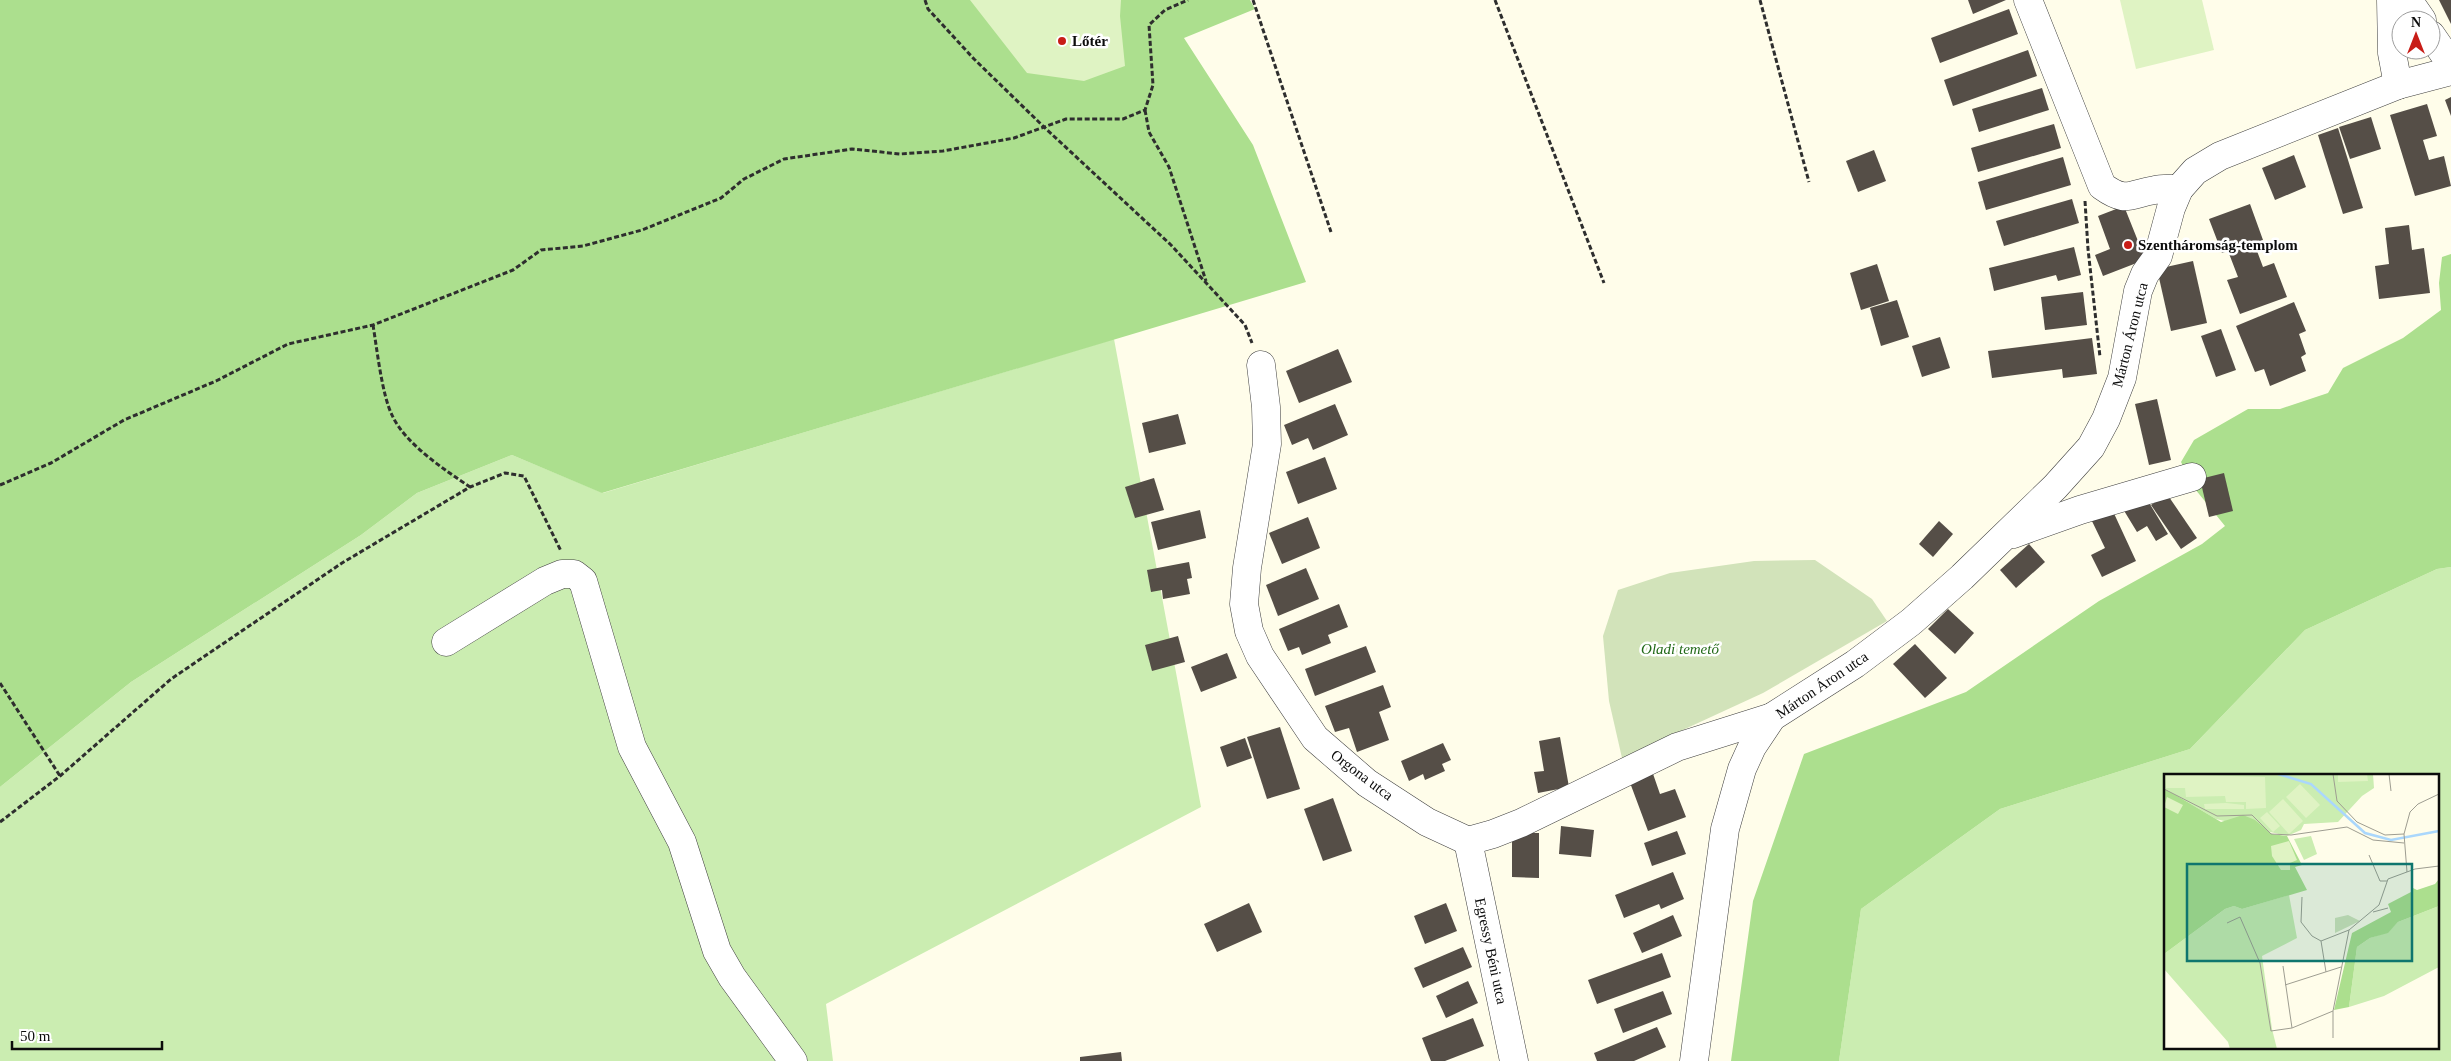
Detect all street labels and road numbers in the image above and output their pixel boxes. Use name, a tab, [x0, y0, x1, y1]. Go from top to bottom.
street label: Márton Áron utca	[2109, 281, 2151, 389]
street label: Márton Áron utca	[1773, 648, 1871, 722]
street label: Orgona utca	[1328, 747, 1396, 804]
street label: Egressy Béni utca	[1472, 896, 1510, 1006]

